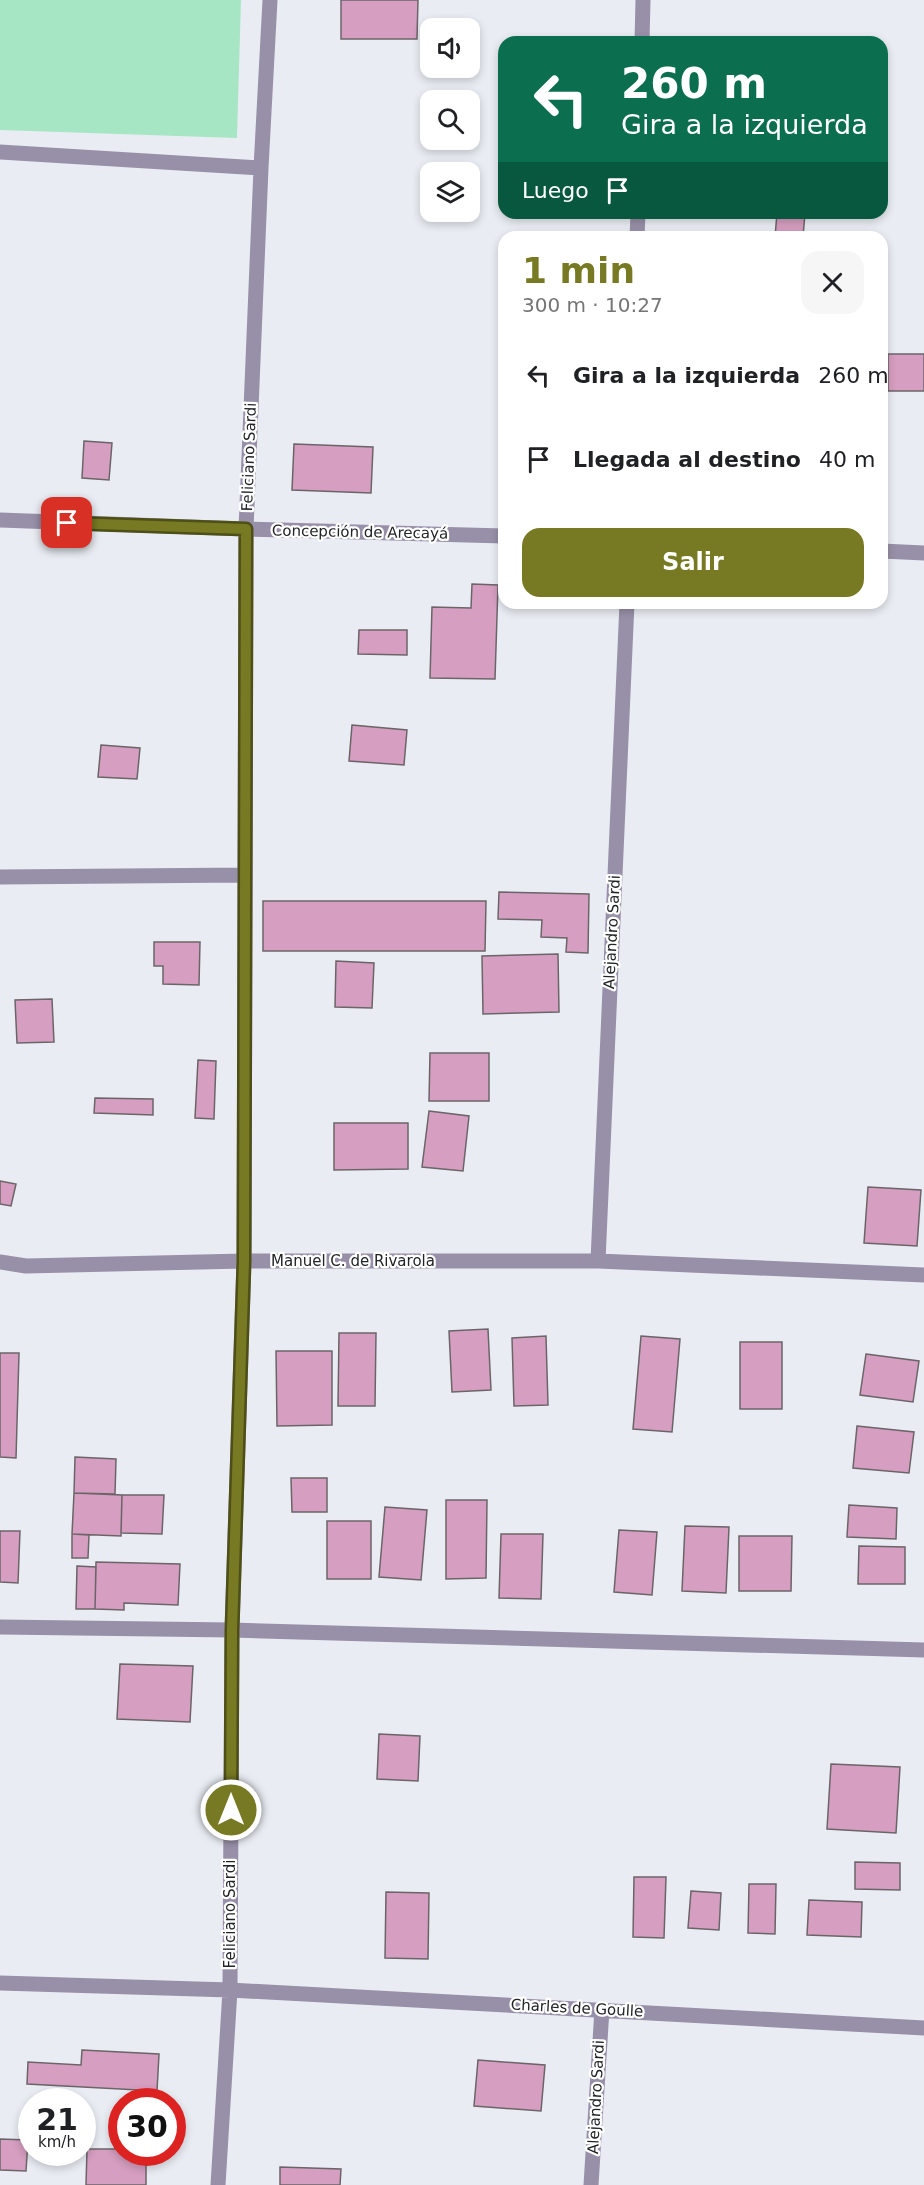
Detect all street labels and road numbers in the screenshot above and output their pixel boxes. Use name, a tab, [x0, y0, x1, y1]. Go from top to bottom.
street label: Feliciano Sardi	[238, 402, 260, 512]
street label: Concepción de Arecayá	[272, 521, 448, 543]
street label: Alejandro Sardi	[600, 875, 624, 989]
street label: Manuel C. de Rivarola	[271, 1252, 435, 1270]
street label: Feliciano Sardi	[221, 1860, 239, 1968]
street label: Charles de Goulle	[510, 1996, 644, 2020]
street label: Alejandro Sardi	[584, 2040, 608, 2154]

